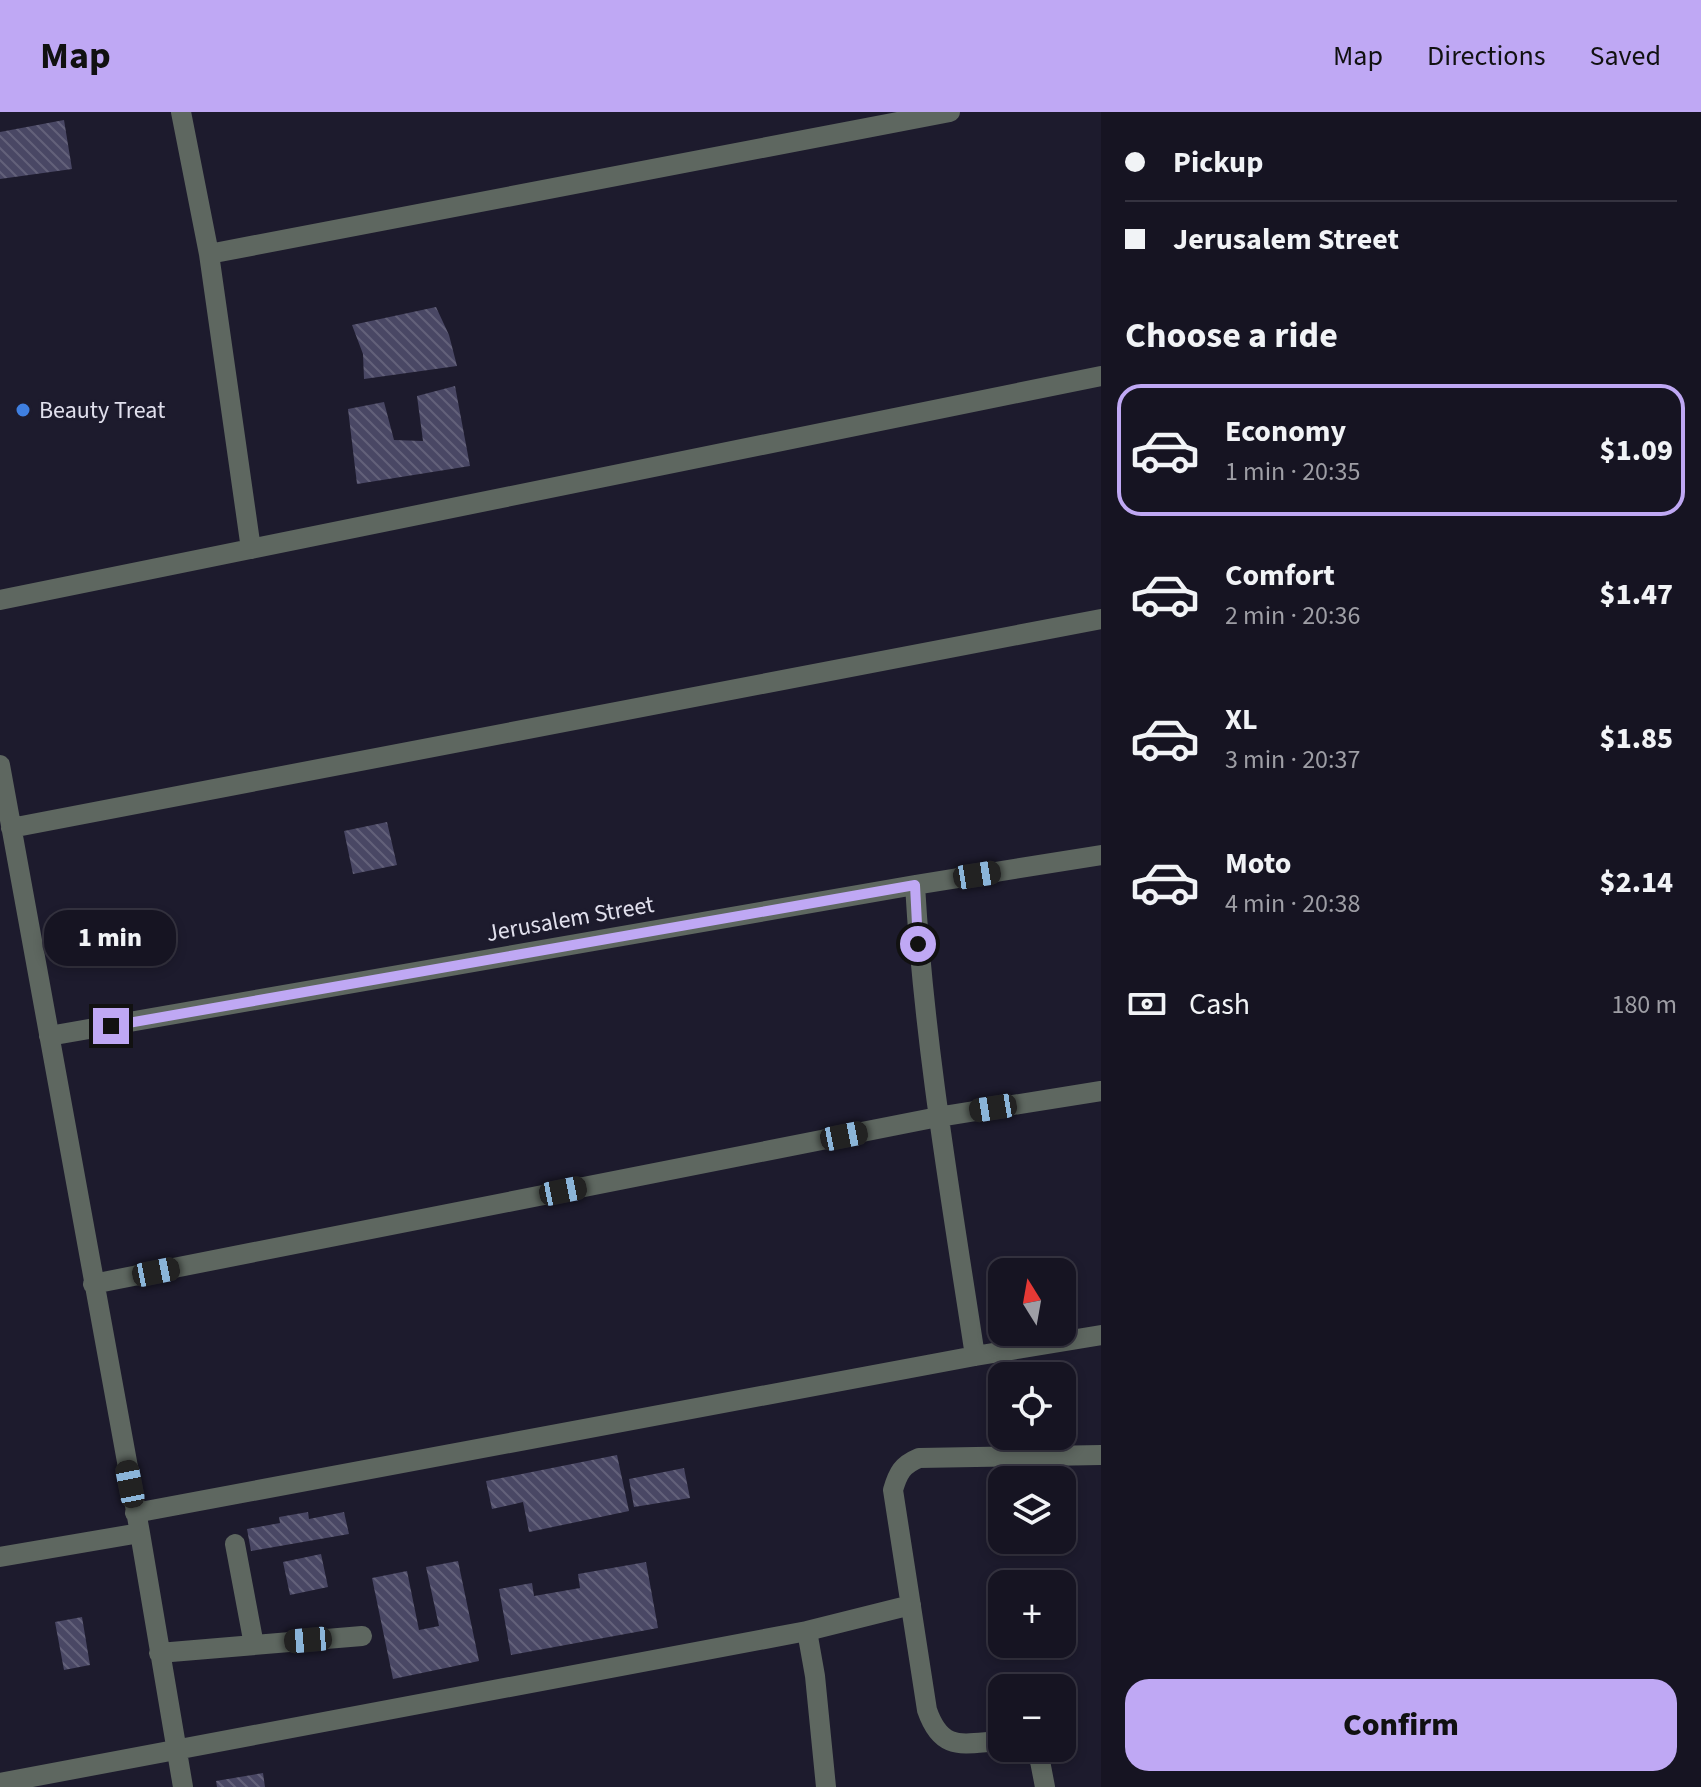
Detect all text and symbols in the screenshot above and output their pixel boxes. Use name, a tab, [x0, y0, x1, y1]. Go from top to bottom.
text: Map	[40, 29, 111, 83]
text: Map	[1333, 36, 1383, 76]
text: Directions	[1427, 36, 1546, 76]
text: Saved	[1590, 36, 1661, 76]
text: Pickup	[1173, 141, 1263, 184]
text: Jerusalem Street	[1173, 218, 1399, 261]
text: Choose a ride	[1125, 310, 1338, 361]
place label: Beauty Treat	[39, 393, 165, 428]
marker: Beauty Treat	[14, 401, 32, 419]
text: Economy	[1225, 410, 1346, 453]
icon: car	[1129, 414, 1201, 486]
text: $1.09	[1600, 429, 1673, 472]
text: 1 min · 20:35	[1225, 453, 1360, 490]
text: Comfort	[1225, 554, 1335, 597]
icon: car	[1129, 558, 1201, 630]
text: $1.47	[1600, 573, 1673, 616]
text: 2 min · 20:36	[1225, 597, 1360, 634]
text: XL	[1225, 698, 1258, 741]
icon: car	[1129, 702, 1201, 774]
text: $1.85	[1600, 717, 1673, 760]
text: 3 min · 20:37	[1225, 741, 1360, 778]
text: Moto	[1225, 842, 1291, 885]
icon: car	[1129, 846, 1201, 918]
car	[951, 859, 1003, 891]
text: $2.14	[1600, 861, 1673, 904]
text: 4 min · 20:38	[1225, 885, 1360, 922]
street label: Jerusalem Street	[483, 887, 657, 951]
callout: 1 min	[45, 910, 177, 966]
text: 1 min	[78, 919, 142, 956]
route start	[900, 926, 936, 962]
icon: cash	[1125, 982, 1169, 1026]
text: Cash	[1189, 983, 1250, 1026]
text: 180 m	[1611, 986, 1677, 1023]
route end	[93, 1008, 129, 1044]
car	[967, 1092, 1019, 1124]
car	[818, 1120, 870, 1152]
car	[537, 1175, 589, 1207]
car	[130, 1256, 182, 1288]
north arrow	[988, 1258, 1076, 1346]
map controls	[988, 1258, 1076, 1762]
button: locate	[988, 1362, 1076, 1450]
car	[114, 1458, 146, 1510]
button: layers	[988, 1466, 1076, 1554]
button: +	[988, 1570, 1076, 1658]
car	[283, 1626, 333, 1654]
button: −	[988, 1674, 1076, 1762]
button: Confirm	[1125, 1679, 1677, 1771]

